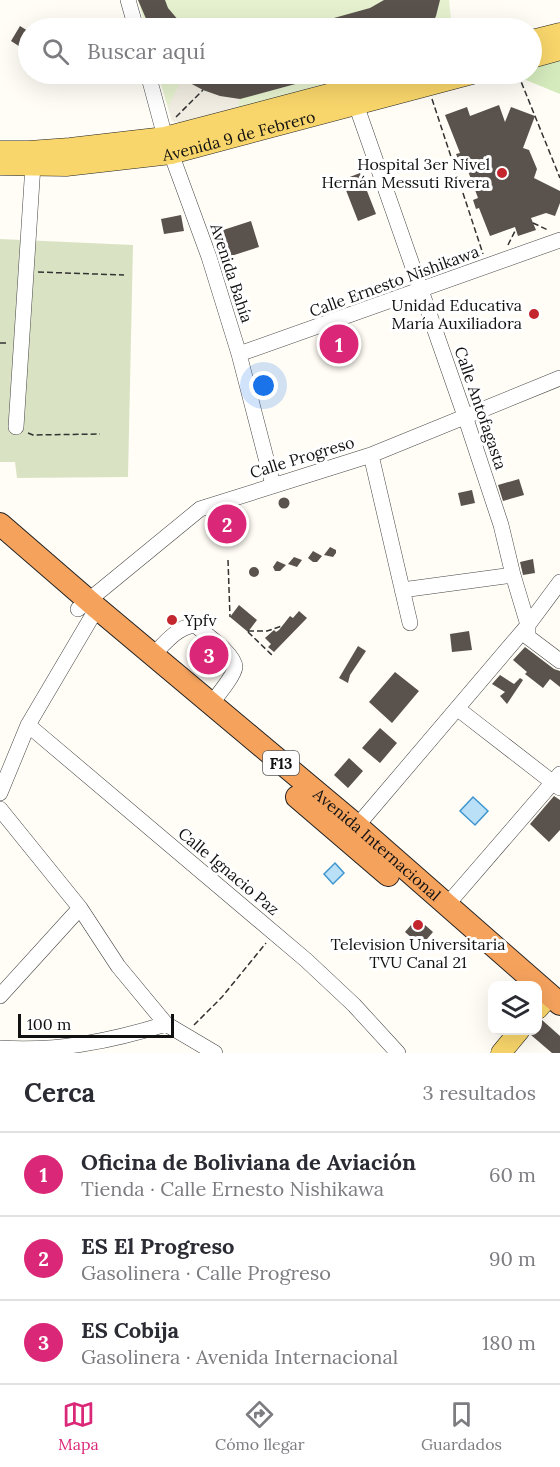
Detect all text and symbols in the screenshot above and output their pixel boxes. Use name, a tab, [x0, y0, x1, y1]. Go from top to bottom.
search box	[18, 18, 542, 84]
icon: search	[39, 35, 72, 68]
text: Buscar aquí	[87, 37, 205, 65]
street label: Avenida 9 de Febrero	[161, 106, 317, 165]
place label: Hospital 3er Nivel Hernán Messuti Rivera	[322, 154, 490, 192]
marker: Hospital 3er Nivel Hernán Messuti Rivera	[495, 166, 509, 180]
street label: Avenida Bahía	[206, 220, 257, 325]
street label: Calle Ernesto Nishikawa	[306, 241, 482, 321]
place label: Unidad Educativa María Auxiliadora	[392, 295, 522, 333]
marker: Unidad Educativa María Auxiliadora	[527, 307, 541, 321]
pin: 1	[320, 322, 358, 366]
street label: Calle Antofagasta	[451, 344, 511, 472]
your location	[249, 371, 278, 400]
street label: Calle Progreso	[247, 432, 357, 482]
pin: 2	[208, 502, 246, 546]
place label: Ypfv	[183, 610, 218, 630]
marker: Ypfv	[165, 613, 179, 627]
pin: 3	[190, 632, 228, 678]
road number: F13	[263, 751, 299, 775]
street label: Avenida Internacional	[309, 783, 445, 905]
street label: Calle Ignacio Paz	[174, 823, 284, 919]
marker: Television Universitaria TVU Canal 21	[411, 918, 425, 932]
place label: Television Universitaria TVU Canal 21	[331, 934, 505, 972]
map controls	[488, 981, 542, 1035]
button: layers	[488, 981, 542, 1035]
scale bar	[18, 1011, 174, 1038]
text: 100 m	[27, 1014, 71, 1034]
text: Cerca	[24, 1076, 95, 1109]
text: 3 resultados	[423, 1080, 536, 1105]
text: Oficina de Boliviana de Aviación	[81, 1148, 416, 1176]
text: 1	[39, 1162, 48, 1187]
text: 60 m	[489, 1162, 536, 1187]
text: Tienda · Calle Ernesto Nishikawa	[81, 1176, 384, 1201]
text: ES El Progreso	[81, 1232, 235, 1260]
text: 2	[38, 1246, 49, 1271]
text: 90 m	[489, 1246, 536, 1271]
text: Gasolinera · Calle Progreso	[81, 1260, 331, 1285]
text: ES Cobija	[81, 1316, 179, 1344]
text: 3	[38, 1330, 49, 1355]
text: 180 m	[482, 1330, 536, 1355]
text: Gasolinera · Avenida Internacional	[81, 1344, 398, 1369]
tab: Mapa	[58, 1398, 99, 1454]
tab: Cómo llegar	[215, 1398, 305, 1454]
tab: Guardados	[421, 1398, 502, 1454]

